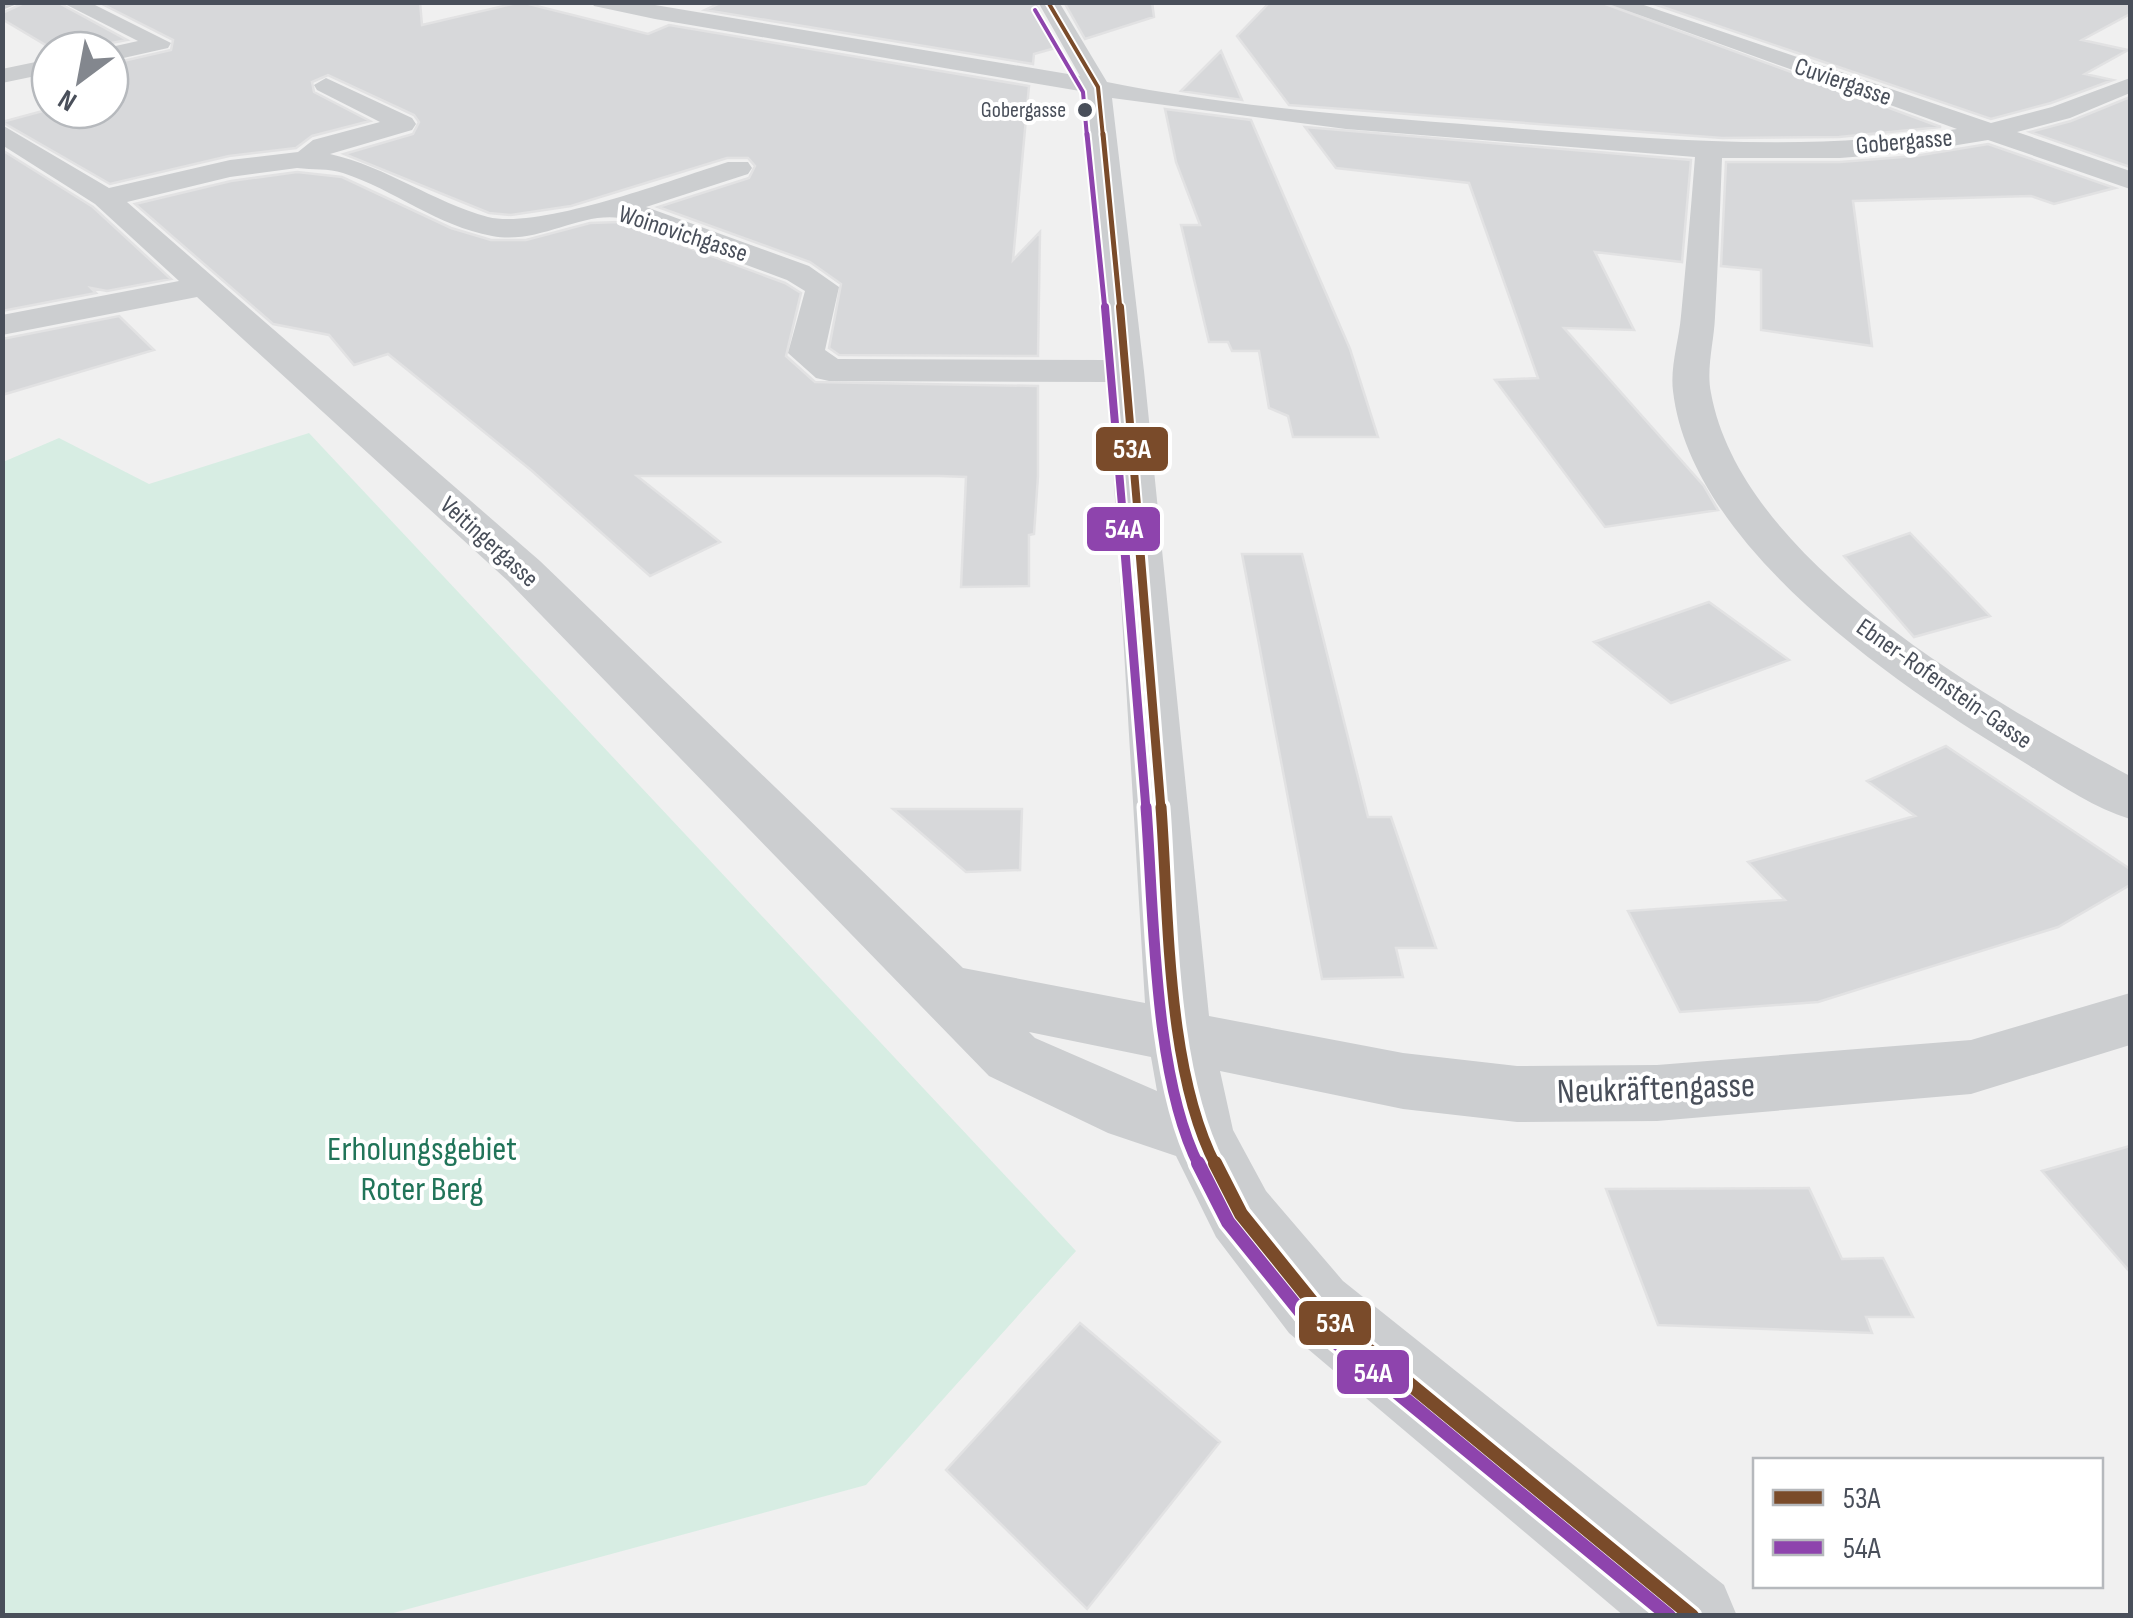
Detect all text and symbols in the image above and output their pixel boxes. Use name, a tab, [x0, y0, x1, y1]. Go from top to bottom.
north arrow	[30, 30, 130, 130]
street label: Cuviergasse	[1791, 51, 1895, 113]
text: N	[52, 82, 83, 118]
place label: Gobergasse	[981, 97, 1066, 124]
marker: Gobergasse	[1075, 100, 1095, 120]
street label: Gobergasse	[1854, 122, 1954, 162]
street label: Woinovichgasse	[615, 199, 751, 269]
line badge: 53A	[1094, 425, 1170, 473]
text: 53A	[1113, 433, 1152, 466]
street label: Veitingergasse	[433, 490, 545, 594]
line badge: 54A	[1085, 505, 1162, 553]
text: 54A	[1105, 513, 1144, 546]
street label: Ebner-Rofenstein-Gasse	[1850, 612, 2038, 756]
street label: Neukräftengasse	[1556, 1064, 1756, 1114]
park label: Erholungsgebiet Roter Berg	[327, 1128, 517, 1211]
line badge: 53A	[1297, 1299, 1373, 1347]
text: 53A	[1316, 1307, 1355, 1340]
line badge: 54A	[1335, 1348, 1411, 1396]
text: 54A	[1354, 1357, 1393, 1390]
legend	[1753, 1458, 2103, 1588]
text: 53A	[1843, 1481, 1881, 1517]
text: 54A	[1843, 1531, 1881, 1567]

